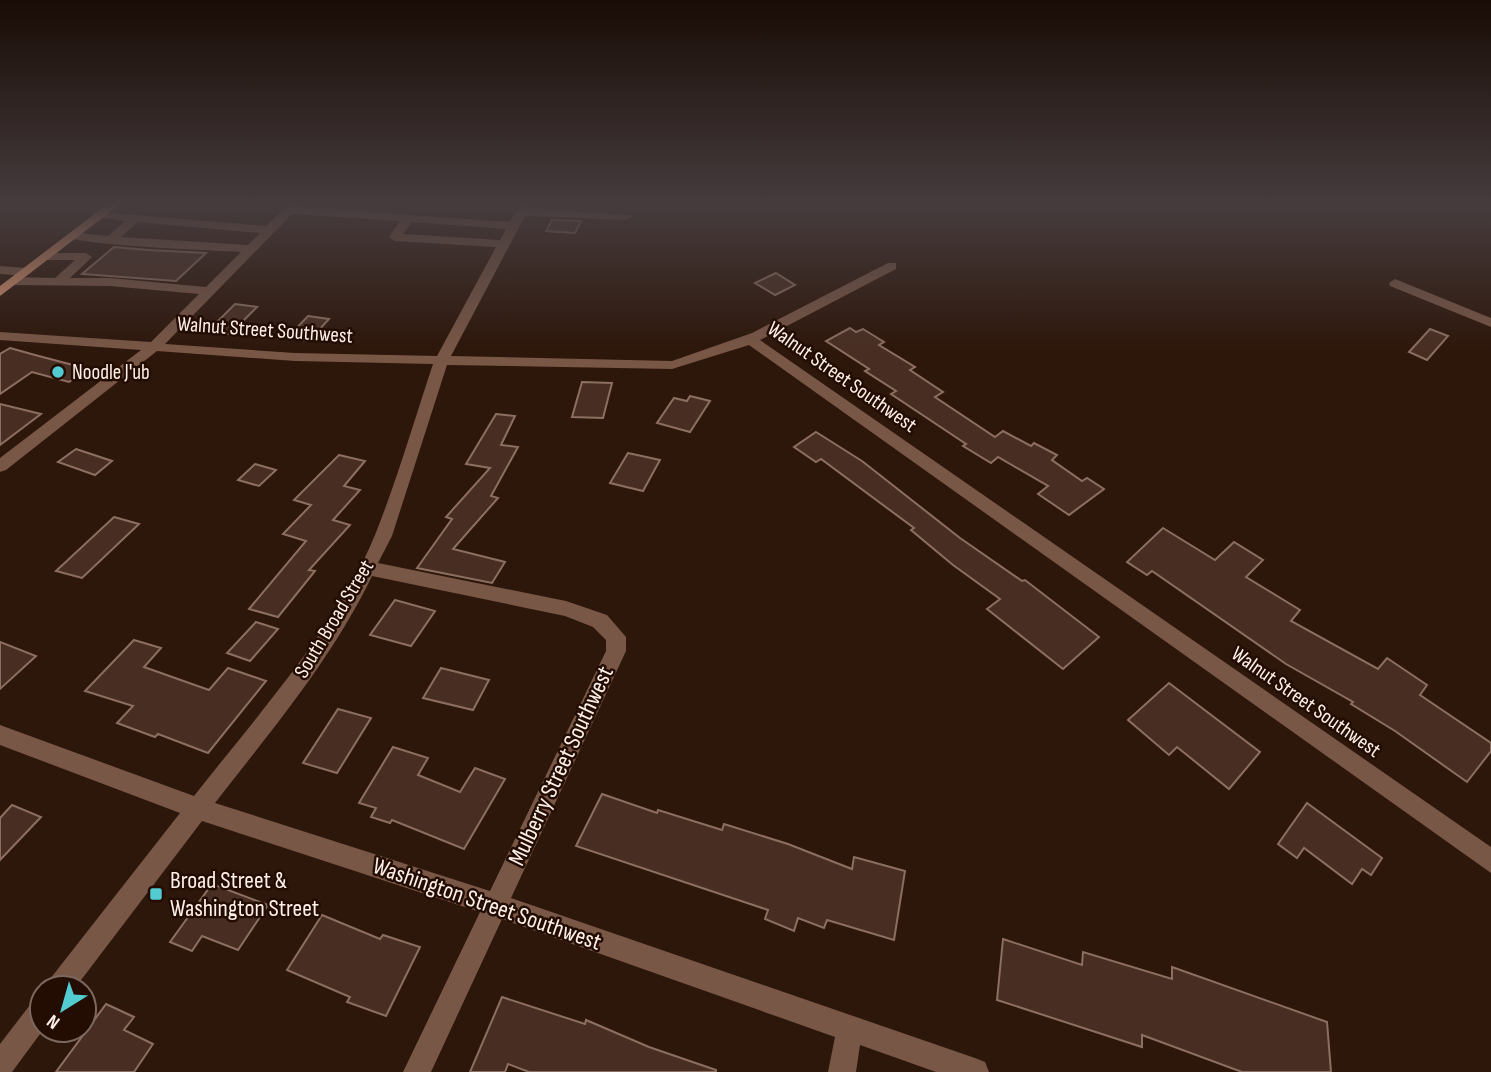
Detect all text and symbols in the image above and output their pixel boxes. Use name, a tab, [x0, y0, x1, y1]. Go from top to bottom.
street label: Walnut Street Southwest	[176, 311, 354, 349]
street label: Walnut Street Southwest	[763, 316, 921, 438]
place label: Noodle J'ub	[72, 360, 150, 385]
marker: Noodle J'ub	[50, 364, 66, 380]
street label: South Broad Street	[289, 555, 379, 683]
street label: Walnut Street Southwest	[1227, 641, 1385, 763]
street label: Mulberry Street Southwest	[502, 662, 620, 870]
street label: Washington Street Southwest	[369, 851, 605, 957]
place label: Broad Street & Washington Street	[170, 866, 319, 923]
marker: Broad Street & Washington Street	[148, 886, 164, 902]
north arrow	[28, 974, 98, 1044]
text: N	[43, 1009, 65, 1034]

